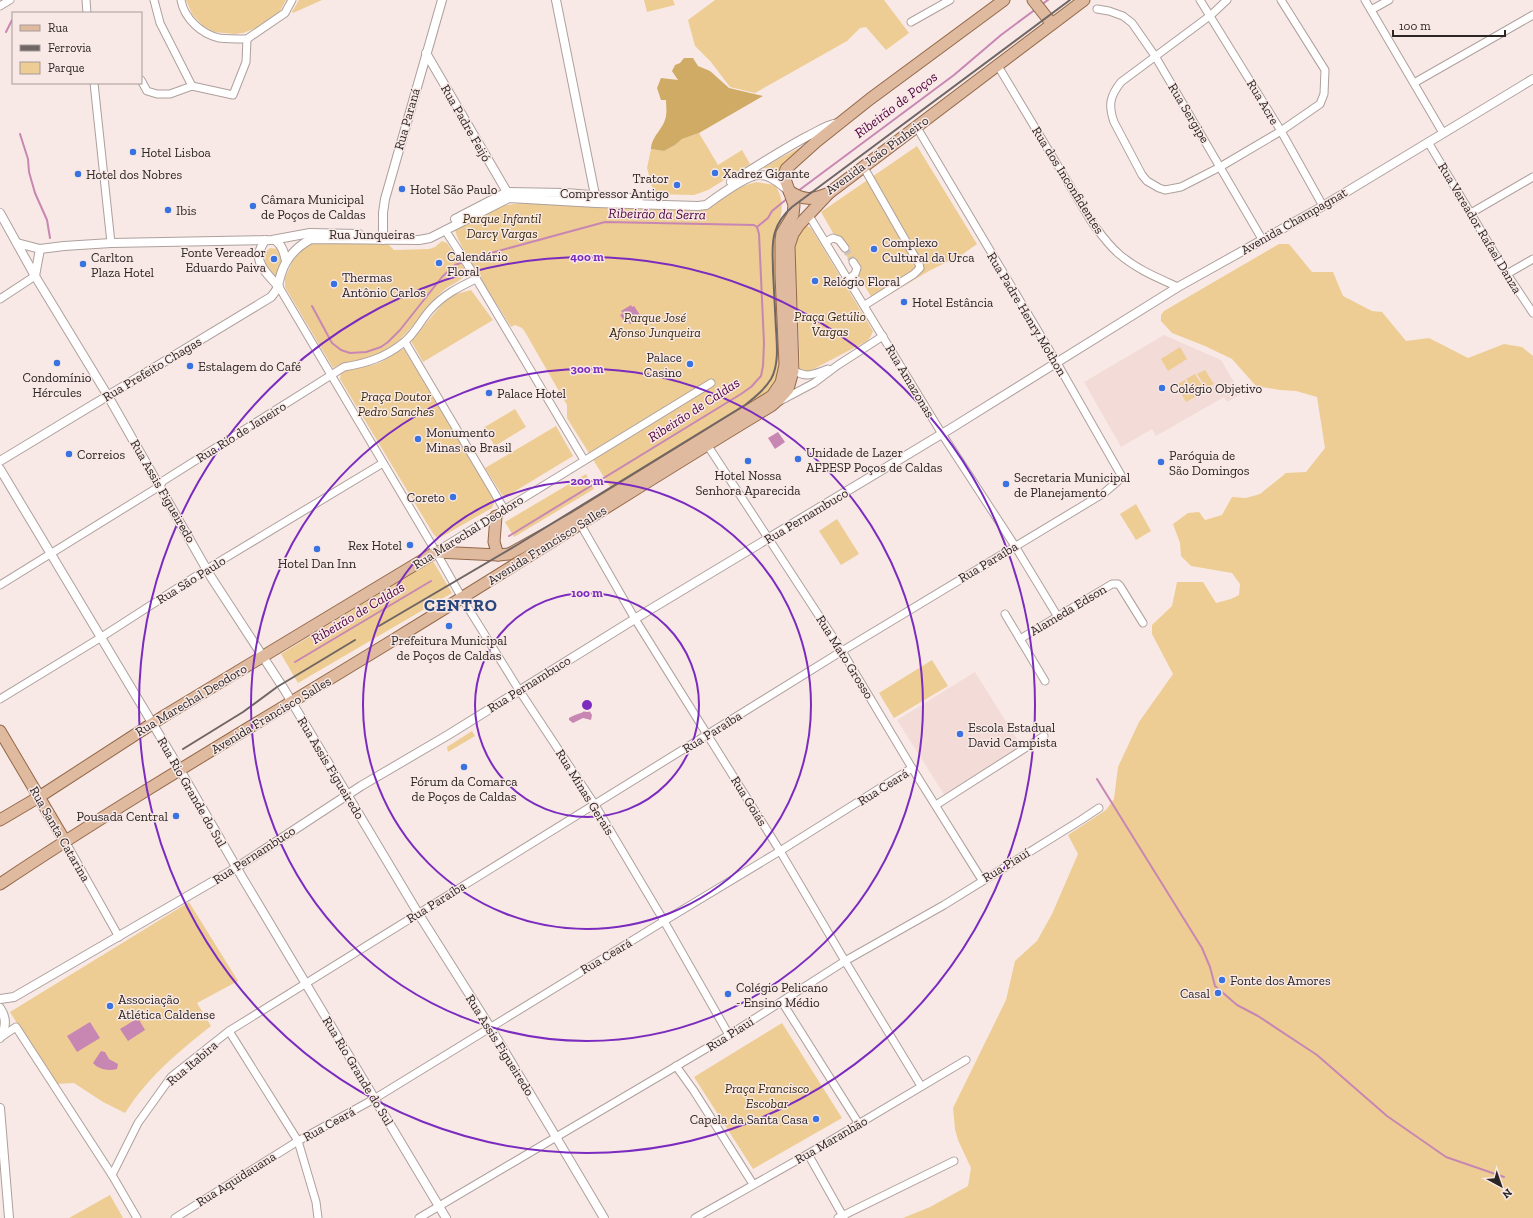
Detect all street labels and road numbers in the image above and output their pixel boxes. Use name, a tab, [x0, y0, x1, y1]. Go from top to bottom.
street label: Rua Acre	[1244, 77, 1282, 127]
street label: Rua Sergipe	[1165, 80, 1213, 146]
street label: Rua Padre Feijó	[437, 82, 494, 165]
street label: Rua Paraná	[391, 86, 423, 152]
street label: Avenida João Pinheiro	[823, 112, 932, 197]
street label: Rua dos Inconfidentes	[1029, 124, 1107, 237]
street label: Rua Vereador Rafael Danza	[1435, 160, 1525, 297]
street label: Avenida Champagnat	[1238, 184, 1350, 258]
street label: Rua Junqueiras	[329, 227, 415, 242]
street label: Rua Padre Henry Mothon	[984, 249, 1070, 379]
street label: Rua Prefeito Chagas	[100, 333, 204, 405]
street label: Rua Amazonas	[882, 342, 938, 420]
street label: Rua Rio de Janeiro	[193, 398, 289, 466]
street label: Rua Assis Figueiredo	[127, 437, 199, 546]
street label: Rua Pernambuco	[761, 485, 851, 547]
street label: Rua Marechal Deodoro	[410, 492, 526, 572]
street label: Avenida Francisco Salles	[485, 502, 609, 588]
street label: Rua Paraíba	[956, 538, 1021, 586]
street label: Rua São Paulo	[154, 553, 229, 607]
street label: Alameda Edson	[1027, 581, 1109, 639]
street label: Rua Mato Grosso	[813, 612, 877, 702]
street label: Rua Pernambuco	[485, 652, 574, 716]
street label: Rua Marechal Deodoro	[132, 661, 250, 739]
street label: Avenida Francisco Salles	[208, 673, 334, 757]
street label: Rua Paraíba	[680, 708, 745, 756]
street label: Rua Assis Figueiredo	[295, 714, 368, 822]
street label: Rua Rio Grande do Sul	[154, 734, 230, 850]
street label: Rua Minas Gerais	[553, 746, 618, 838]
street label: Rua Ceará	[855, 765, 912, 808]
street label: Rua Goiás	[728, 773, 770, 829]
street label: Rua Santa Catarina	[27, 784, 94, 885]
street label: Rua Pernambuco	[210, 823, 298, 887]
street label: Rua Piauí	[979, 845, 1033, 885]
street label: Rua Paraíba	[404, 878, 469, 926]
street label: Rua Ceará	[578, 935, 635, 977]
street label: Rua Assis Figueiredo	[463, 992, 537, 1099]
street label: Rua Piauí	[704, 1013, 757, 1054]
street label: Rua Rio Grande do Sul	[319, 1014, 397, 1129]
street label: Rua Itabira	[163, 1037, 221, 1089]
street label: Rua Ceará	[300, 1103, 358, 1144]
street label: Rua Maranhão	[792, 1113, 870, 1167]
street label: Rua Aquidauana	[193, 1148, 279, 1209]

